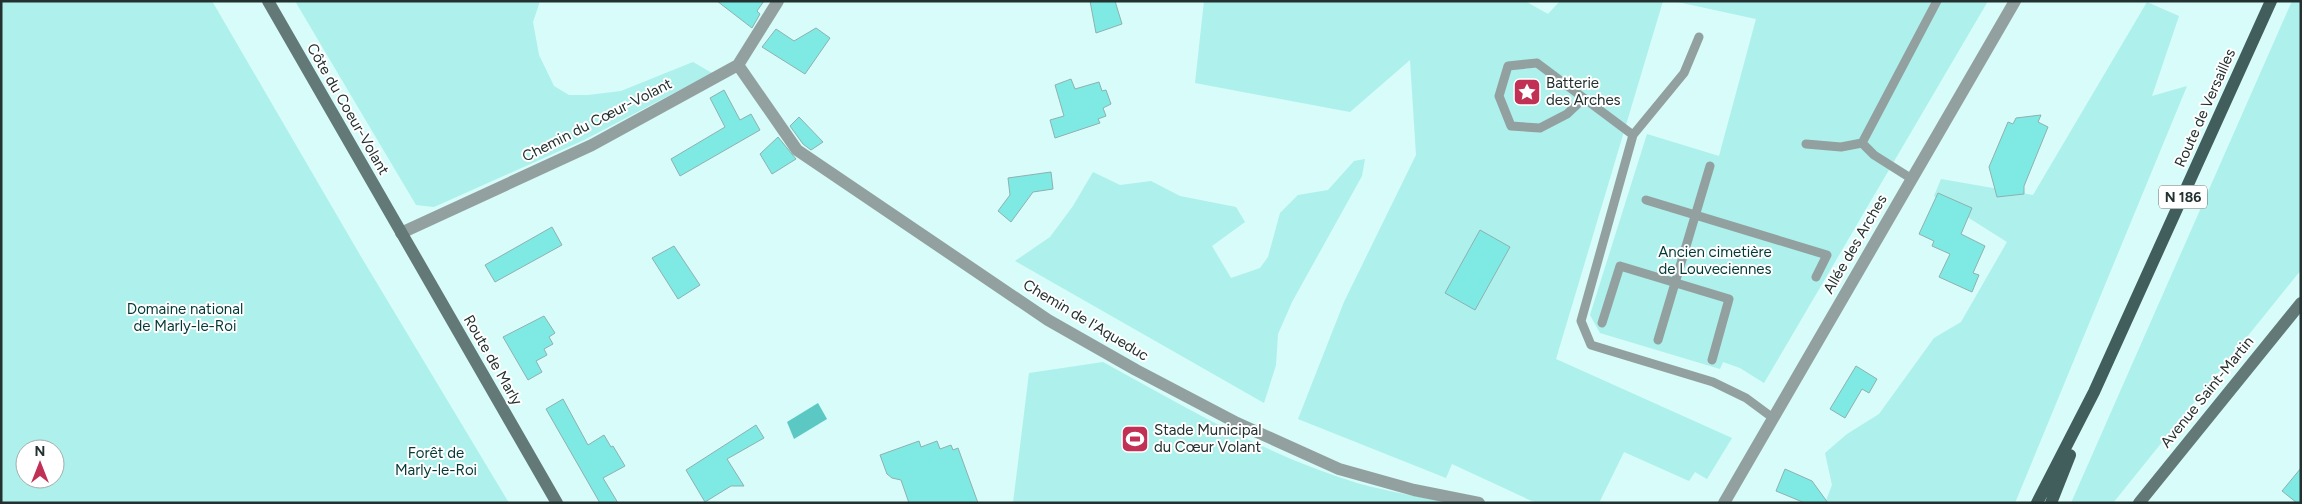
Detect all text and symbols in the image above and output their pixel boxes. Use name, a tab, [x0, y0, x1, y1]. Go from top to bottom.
street label: Côte du Coeur-Volant	[303, 40, 393, 178]
street label: Route de Versailles	[2171, 46, 2239, 170]
street label: Chemin du Cœur-Volant	[519, 74, 675, 166]
place label: Batterie des Arches	[1546, 74, 1621, 109]
place icon: Batterie des Arches	[1512, 77, 1542, 107]
road number: N 186	[2159, 186, 2207, 208]
street label: Allée des Arches	[1819, 191, 1891, 297]
park label: Ancien cimetière de Louveciennes	[1658, 243, 1772, 278]
street label: Chemin de l'Aqueduc	[1020, 275, 1152, 365]
park label: Domaine national de Marly-le-Roi	[127, 300, 243, 335]
street label: Route de Marly	[460, 312, 526, 408]
street label: Avenue Saint-Martin	[2157, 333, 2257, 451]
place label: Stade Municipal du Cœur Volant	[1154, 421, 1262, 456]
sports icon: Stade Municipal du Cœur Volant	[1120, 424, 1150, 454]
north arrow	[15, 439, 65, 489]
text: N	[35, 443, 45, 460]
park label: Forêt de Marly-le-Roi	[395, 444, 477, 479]

